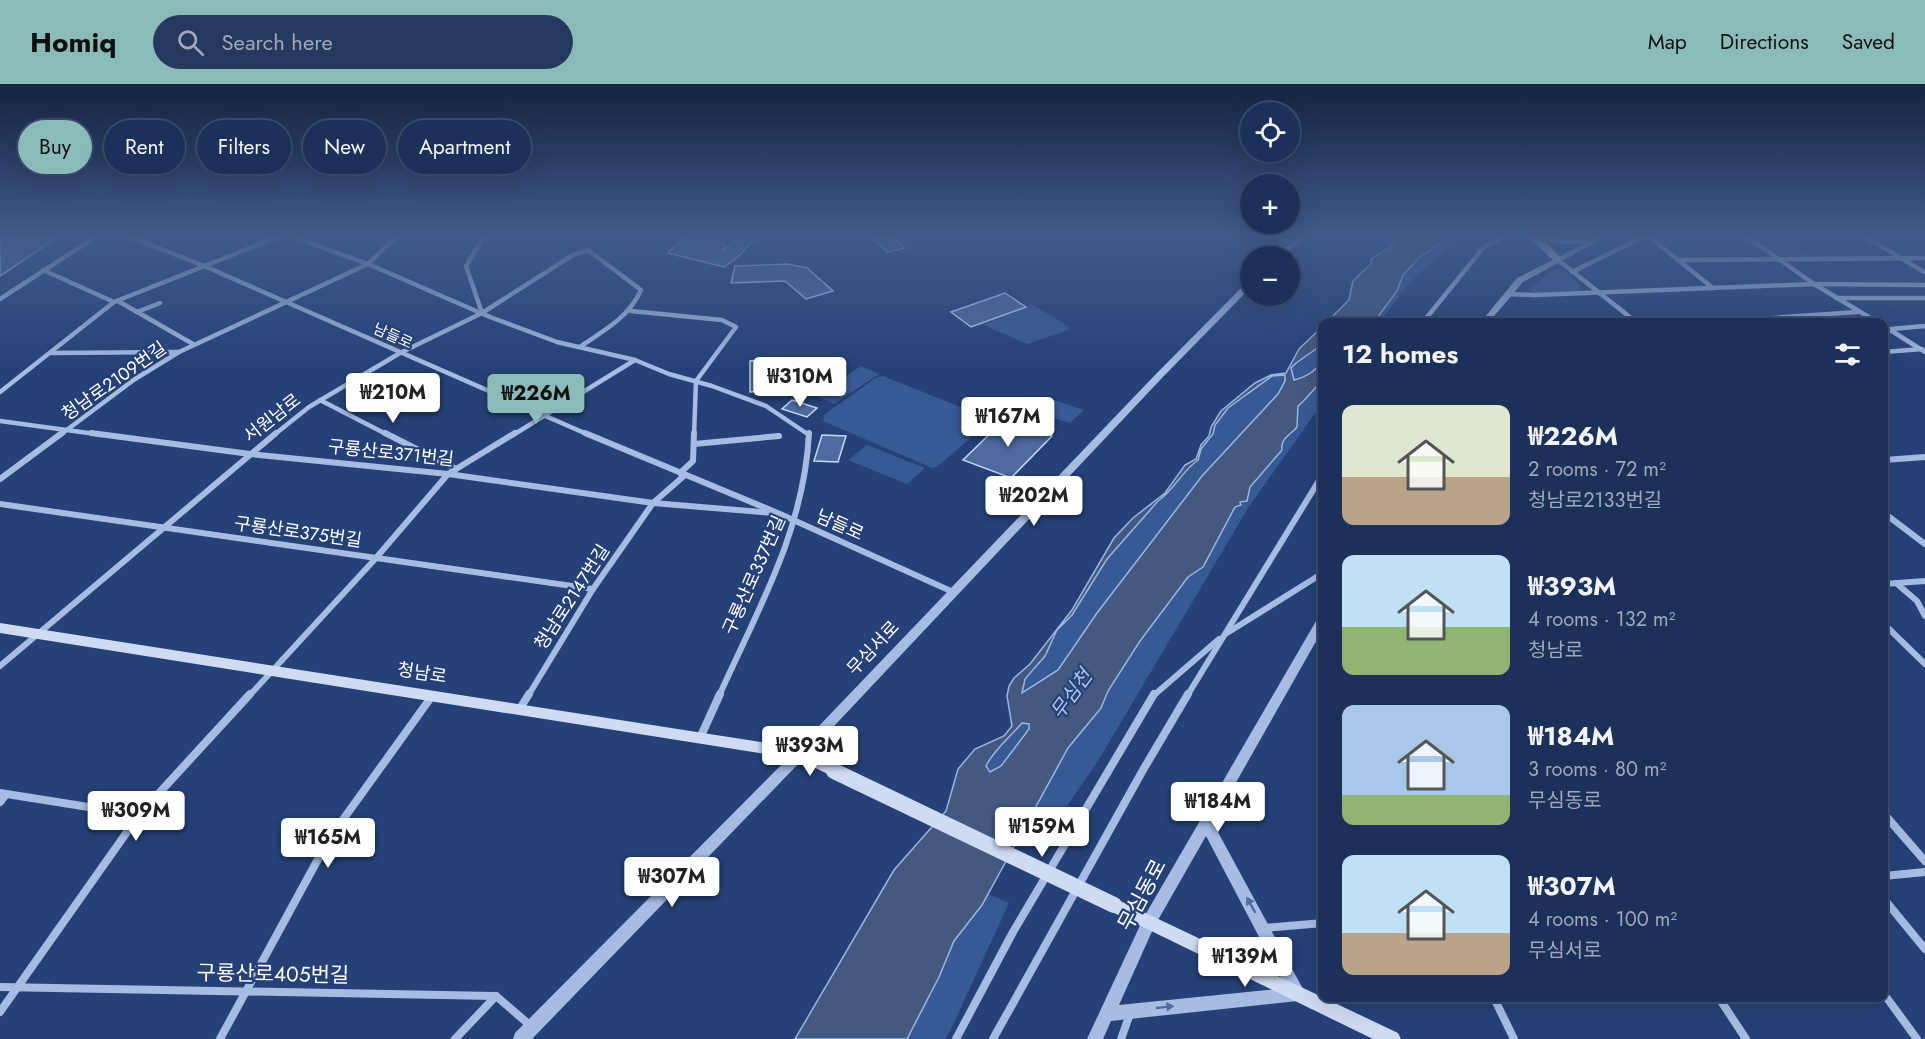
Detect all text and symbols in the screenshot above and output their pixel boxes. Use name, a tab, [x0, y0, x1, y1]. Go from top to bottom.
search box	[153, 15, 573, 69]
text: Homiq	[30, 22, 117, 63]
icon: search	[174, 26, 207, 59]
text: Search here	[222, 26, 333, 58]
text: Map	[1648, 27, 1687, 57]
text: Directions	[1720, 27, 1809, 57]
text: Saved	[1842, 27, 1895, 57]
map controls	[1240, 102, 1300, 306]
button: locate	[1240, 102, 1300, 162]
chip: Buy	[18, 120, 92, 174]
chip: Rent	[104, 120, 185, 174]
chip: Filters	[197, 120, 291, 174]
chip: New	[303, 120, 386, 174]
chip: Apartment	[398, 120, 531, 174]
button: +	[1240, 174, 1300, 234]
button: −	[1240, 246, 1300, 306]
street label: 남들로	[370, 318, 416, 354]
street label: 청남로2109번길	[56, 335, 172, 427]
text: 12 homes	[1342, 335, 1458, 373]
icon: filters	[1831, 338, 1864, 371]
pin: ₩310M	[758, 357, 842, 408]
text: ₩310M	[767, 362, 833, 391]
pin: ₩210M	[351, 373, 435, 424]
pin: ₩226M	[494, 374, 578, 425]
text: ₩210M	[360, 378, 426, 407]
text: ₩226M	[501, 379, 571, 408]
street label: 서원남로	[238, 387, 306, 449]
pin: ₩167M	[966, 397, 1050, 448]
text: ₩167M	[975, 402, 1041, 431]
text: ₩226M	[1528, 417, 1618, 455]
icon: home	[1390, 429, 1462, 501]
street label: 구룡산로371번길	[327, 433, 455, 473]
text: 2 rooms · 72 m²	[1528, 455, 1666, 484]
pin: ₩202M	[992, 476, 1076, 527]
text: ₩202M	[999, 481, 1069, 510]
text: 청남로2133번길	[1528, 486, 1662, 515]
street label: 남들로	[812, 503, 868, 547]
street label: 구룡산로375번길	[233, 510, 363, 554]
street label: 구룡산로337번길	[716, 511, 792, 639]
street label: 청남로2147번길	[528, 539, 616, 655]
text: ₩393M	[1528, 567, 1616, 605]
icon: home	[1390, 579, 1462, 651]
text: 4 rooms · 132 m²	[1528, 605, 1676, 634]
street label: 무심서로	[841, 615, 905, 681]
text: 청남로	[1528, 636, 1583, 665]
street label: 청남로	[395, 656, 449, 690]
water label: 무심천	[1043, 661, 1101, 725]
text: ₩184M	[1528, 717, 1614, 755]
pin: ₩393M	[768, 726, 852, 777]
icon: home	[1390, 729, 1462, 801]
text: ₩393M	[776, 731, 844, 760]
text: 3 rooms · 80 m²	[1528, 755, 1666, 784]
pin: ₩184M	[1176, 782, 1260, 833]
text: 무심동로	[1528, 786, 1602, 815]
text: ₩184M	[1185, 787, 1251, 816]
pin: ₩309M	[94, 791, 178, 842]
text: ₩309M	[102, 796, 170, 825]
pin: ₩159M	[1000, 807, 1084, 858]
text: ₩159M	[1009, 812, 1075, 841]
pin: ₩165M	[286, 818, 370, 869]
text: ₩165M	[295, 823, 361, 852]
street label: 무심동로	[1111, 854, 1173, 936]
pin: ₩307M	[630, 857, 714, 908]
text: ₩307M	[638, 862, 706, 891]
text: ₩307M	[1528, 867, 1616, 905]
icon: home	[1390, 879, 1462, 951]
one-way arrow	[1246, 896, 1256, 913]
text: 4 rooms · 100 m²	[1528, 905, 1677, 934]
text: 무심서로	[1528, 936, 1602, 965]
pin: ₩139M	[1203, 937, 1287, 988]
text: ₩139M	[1212, 942, 1278, 971]
street label: 구룡산로405번길	[196, 958, 350, 990]
one-way arrow	[1155, 1003, 1174, 1012]

